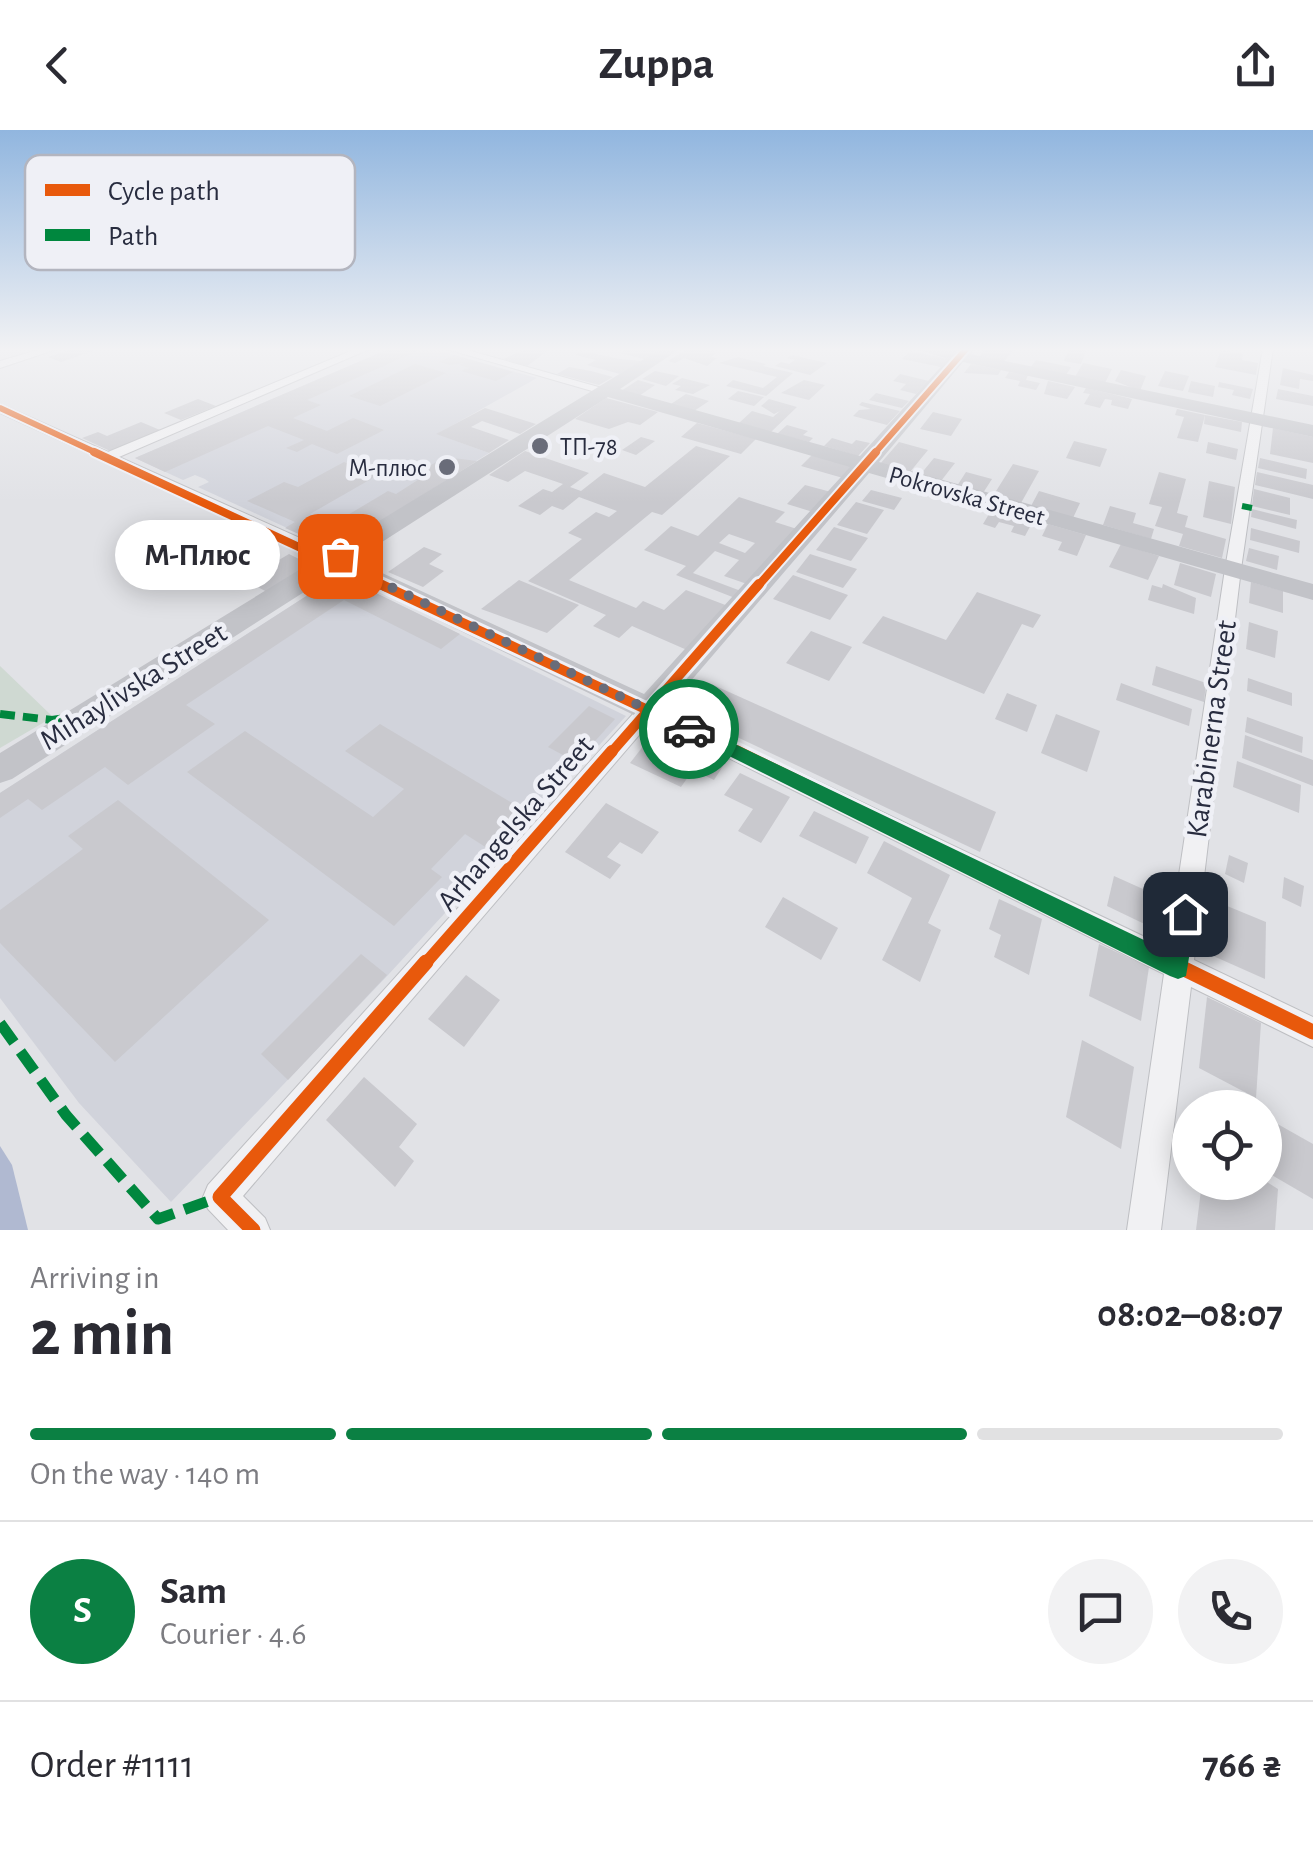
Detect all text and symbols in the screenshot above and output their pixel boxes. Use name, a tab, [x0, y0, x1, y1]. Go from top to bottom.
icon: back	[30, 38, 85, 93]
icon: share	[1228, 38, 1283, 93]
text: Zuppa	[599, 42, 714, 87]
legend	[25, 155, 355, 270]
text: Cycle path	[108, 178, 220, 206]
text: Path	[108, 223, 158, 251]
marker: ТП-78	[529, 435, 551, 457]
place label: ТП-78	[560, 435, 618, 460]
place label: М-плюс	[348, 456, 427, 481]
marker: М-плюс	[436, 456, 458, 478]
street label: Pokrovska Street	[886, 462, 1047, 531]
pin	[298, 514, 383, 599]
callout: М-Плюс	[115, 521, 280, 591]
icon: bag	[313, 529, 368, 584]
text: М-Плюс	[144, 539, 251, 571]
street label: Mihaylivska Street	[35, 617, 232, 756]
street label: Karabinerna Street	[1182, 618, 1242, 840]
courier	[639, 679, 739, 779]
icon: car	[662, 702, 717, 757]
street label: Arhangelska Street	[432, 730, 600, 917]
pin	[1143, 872, 1228, 957]
icon: home	[1158, 887, 1213, 942]
map controls	[1172, 1090, 1282, 1200]
button: locate	[1172, 1090, 1282, 1200]
text: Arriving in	[30, 1262, 159, 1294]
text: 08:02–08:07	[1097, 1296, 1283, 1334]
text: 2 min	[30, 1302, 174, 1367]
text: On the way · 140 m	[30, 1458, 260, 1490]
button: chat	[1048, 1559, 1153, 1664]
button: phone	[1178, 1559, 1283, 1664]
text: Sam	[160, 1573, 227, 1611]
text: S	[73, 1592, 92, 1630]
text: Courier · 4.6	[160, 1618, 307, 1650]
text: Order #1111	[30, 1747, 194, 1785]
text: 766 ₴	[1202, 1747, 1283, 1785]

